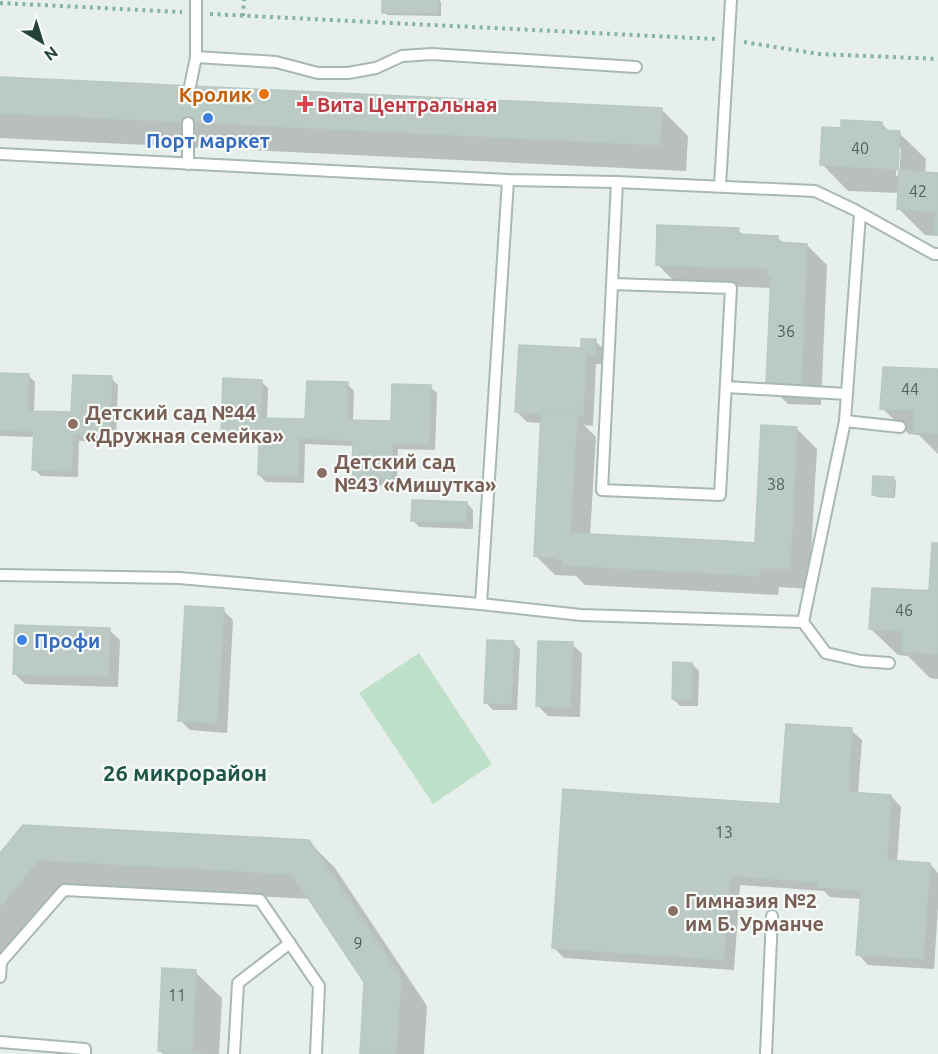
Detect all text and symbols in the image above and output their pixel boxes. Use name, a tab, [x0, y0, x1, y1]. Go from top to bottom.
north arrow	[12, 12, 72, 72]
text: N	[41, 43, 61, 65]
place label: Кролик	[179, 83, 253, 106]
marker: Кролик	[257, 87, 271, 101]
place label: Вита Центральная	[317, 93, 497, 116]
marker: Вита Центральная	[298, 97, 312, 111]
marker: Порт маркет	[201, 111, 215, 125]
place label: Порт маркет	[146, 129, 270, 152]
house number: 40	[851, 139, 869, 157]
house number: 42	[909, 182, 927, 200]
house number: 36	[777, 322, 795, 340]
house number: 44	[901, 380, 919, 398]
place label: Детский сад №44 «Дружная семейка»	[85, 401, 284, 447]
marker: Детский сад №44 «Дружная семейка»	[66, 417, 80, 431]
place label: Детский сад №43 «Мишутка»	[334, 450, 496, 496]
marker: Детский сад №43 «Мишутка»	[315, 466, 329, 480]
house number: 38	[767, 475, 785, 493]
house number: 46	[895, 601, 913, 619]
place label: Профи	[34, 629, 100, 652]
marker: Профи	[15, 633, 29, 647]
district label: 26 микрорайон	[103, 760, 267, 785]
house number: 13	[715, 823, 733, 841]
place label: Гимназия №2 им Б. Урманче	[685, 889, 824, 935]
marker: Гимназия №2 им Б. Урманче	[666, 904, 680, 918]
house number: 9	[353, 934, 363, 952]
house number: 11	[168, 986, 186, 1004]

